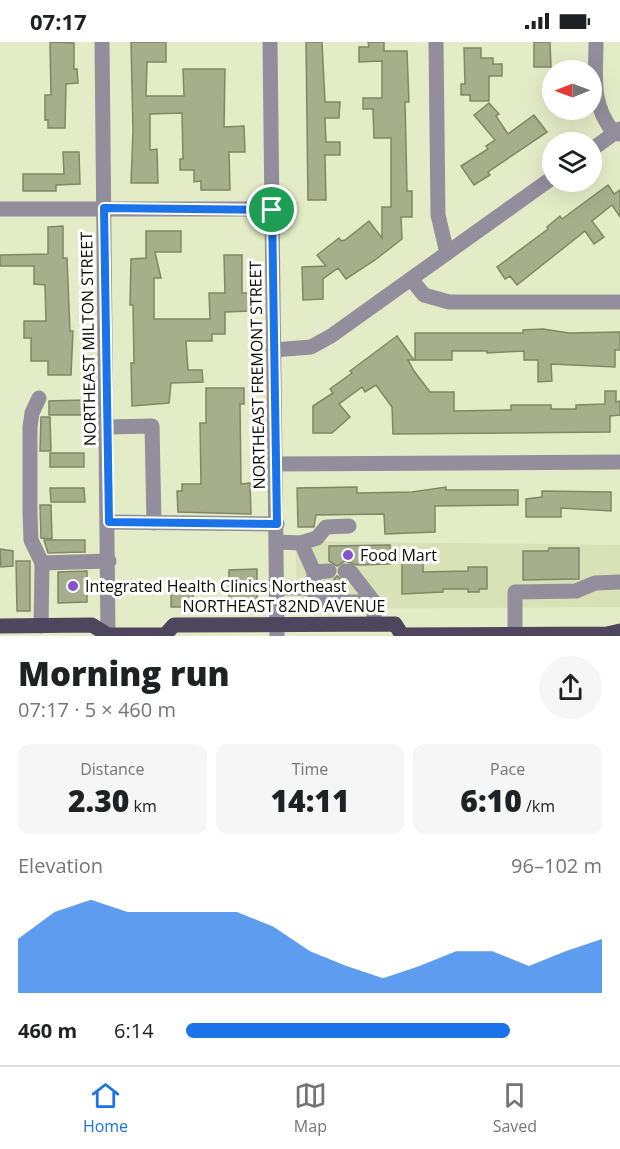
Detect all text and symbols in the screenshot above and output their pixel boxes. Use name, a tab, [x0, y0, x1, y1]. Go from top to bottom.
text: 07:17	[30, 6, 87, 36]
north arrow	[542, 60, 602, 120]
map controls	[542, 60, 602, 192]
button: layers	[542, 132, 602, 192]
pin	[246, 184, 297, 235]
icon: arrive	[255, 193, 288, 226]
street label: NORTHEAST MILTON STREET	[75, 231, 101, 446]
street label: NORTHEAST FREMONT STREET	[244, 260, 270, 490]
place label: Food Mart	[360, 544, 437, 566]
marker: Food Mart	[341, 548, 355, 562]
place label: Integrated Health Clinics Northeast	[85, 575, 347, 597]
marker: Integrated Health Clinics Northeast	[66, 579, 80, 593]
street label: NORTHEAST 82ND AVENUE	[183, 595, 385, 617]
text: Morning run	[18, 651, 230, 696]
button: share	[539, 656, 602, 719]
text: 07:17 · 5 × 460 m	[18, 696, 176, 723]
text: Distance	[80, 758, 144, 780]
text: Time	[292, 758, 328, 780]
text: Pace	[490, 758, 525, 780]
text: 2.30	[68, 780, 129, 821]
text: 14:11	[271, 780, 349, 821]
text: 6:10	[460, 780, 522, 821]
text: km	[129, 795, 157, 817]
text: /km	[522, 795, 555, 817]
text: Elevation	[18, 852, 103, 879]
text: 96–102 m	[511, 852, 602, 879]
text: 460 m	[18, 1017, 77, 1044]
text: 6:14	[114, 1017, 154, 1044]
tab: Home	[83, 1079, 128, 1137]
tab: Map	[294, 1079, 327, 1137]
tab: Saved	[493, 1079, 537, 1137]

